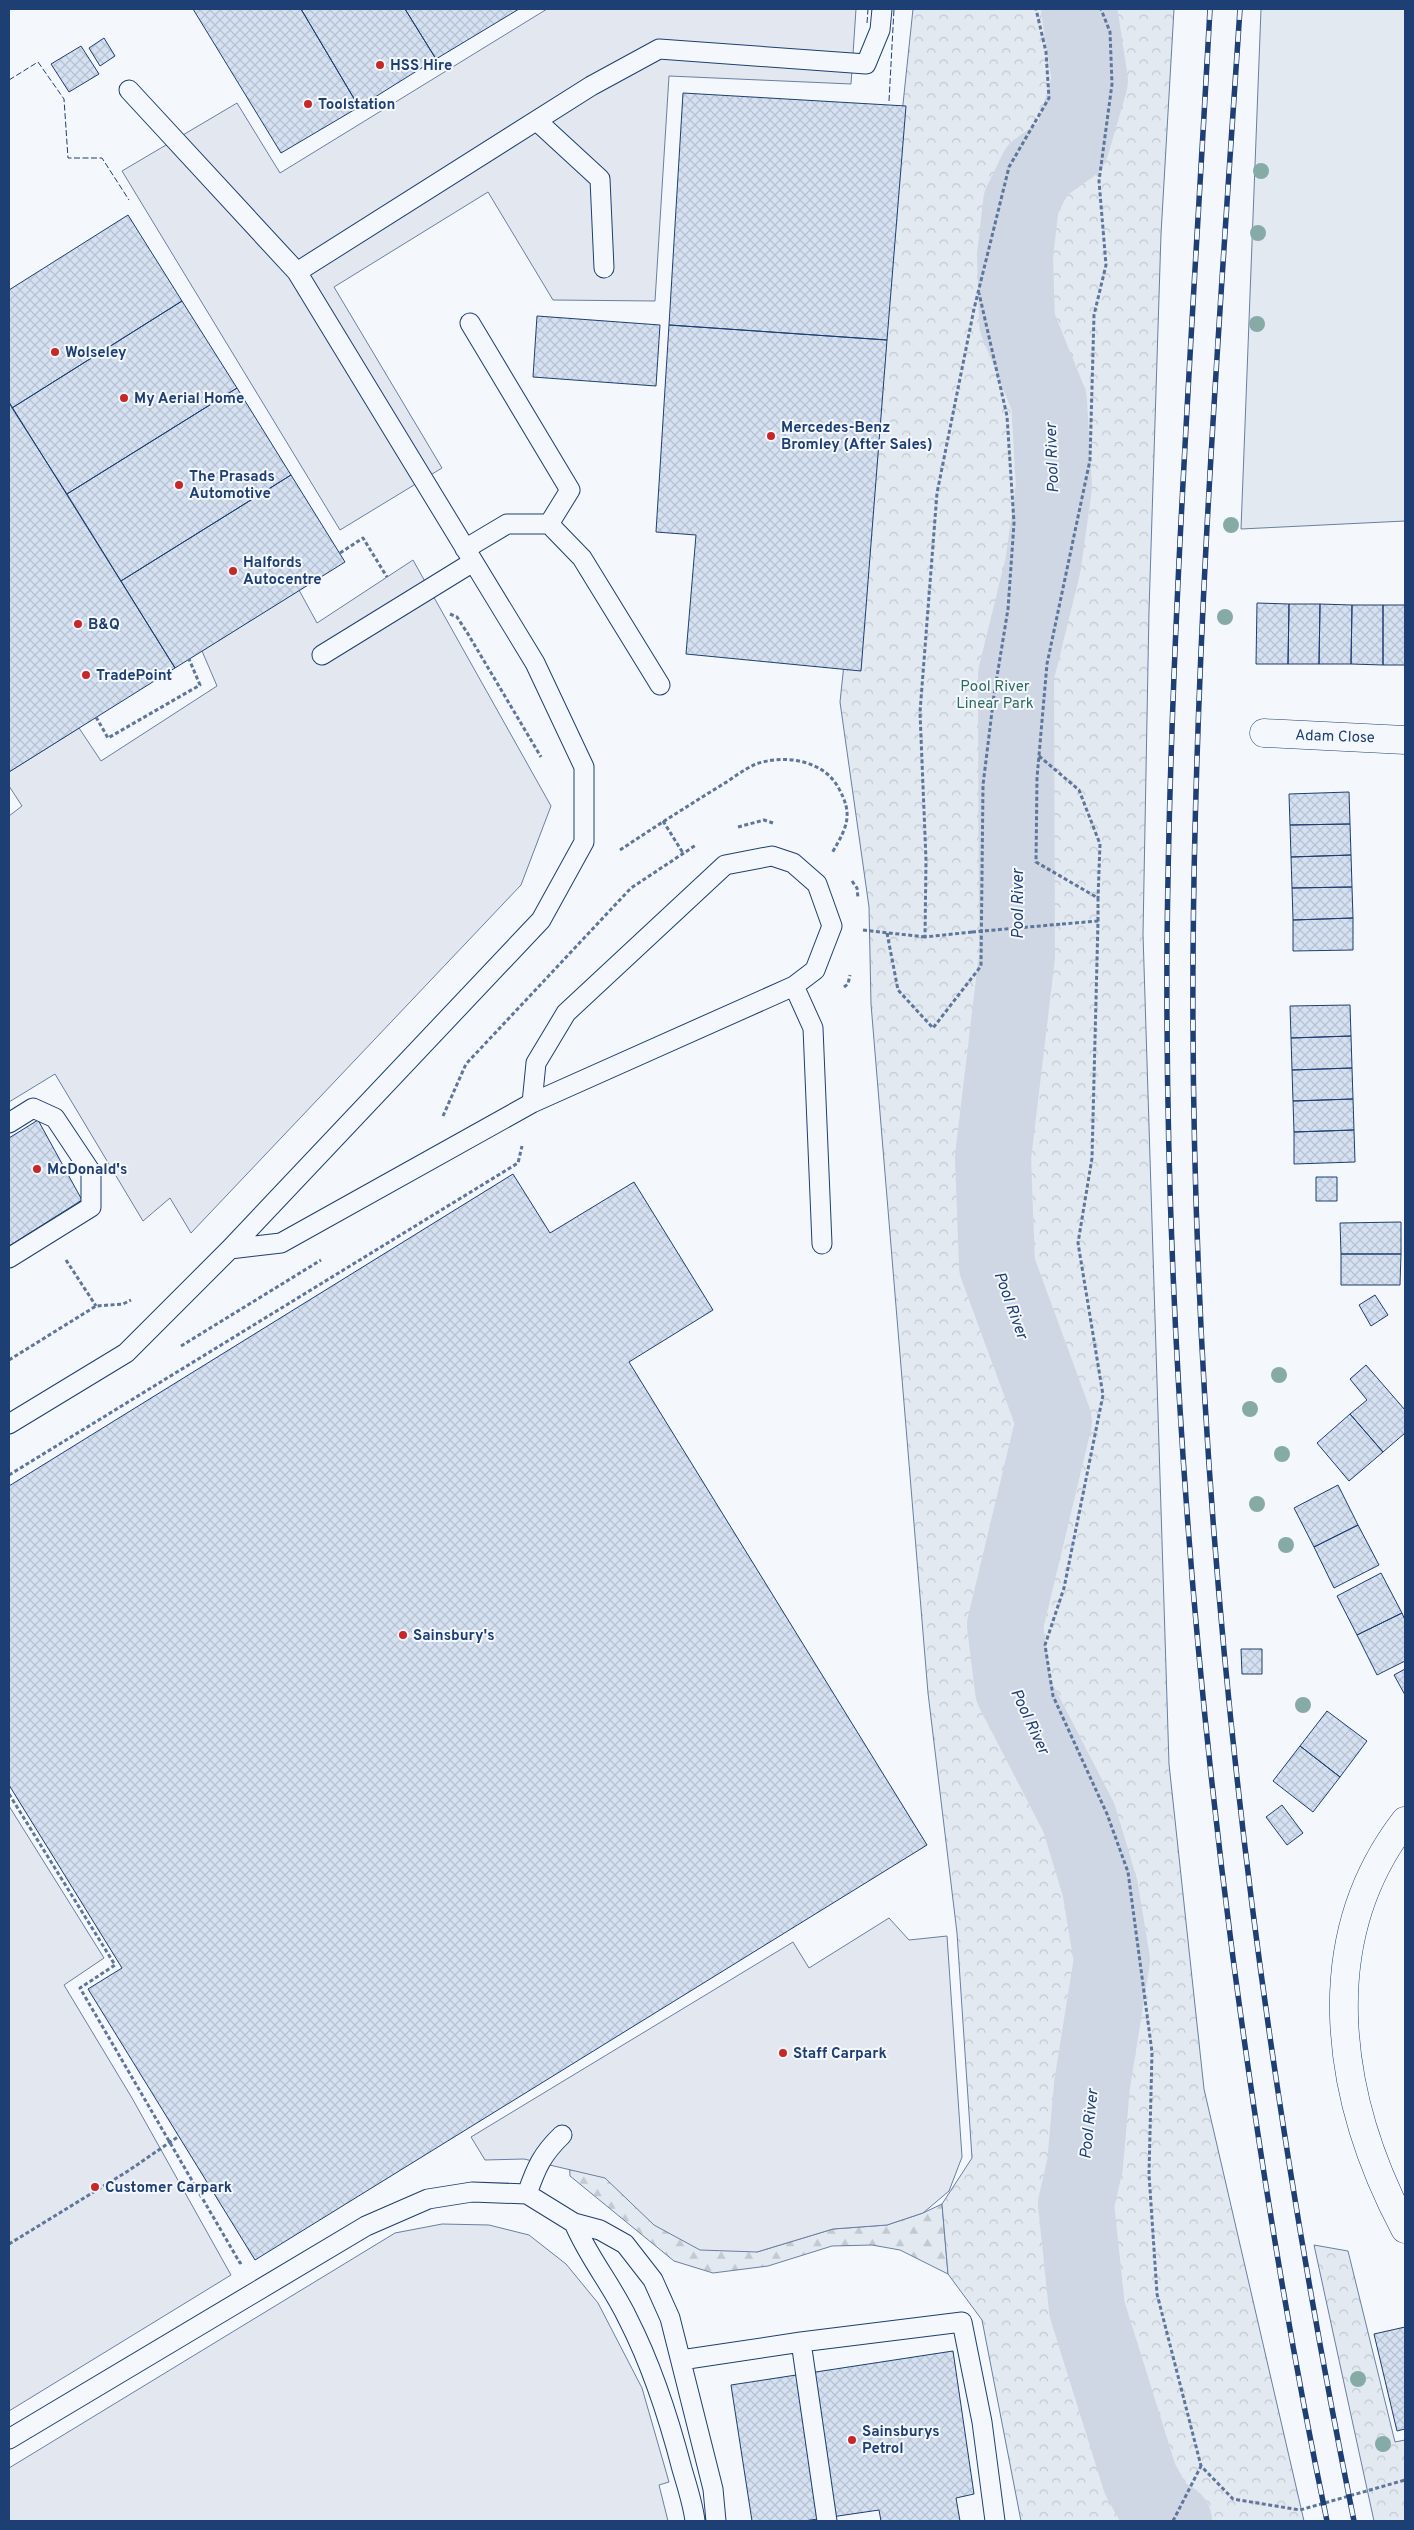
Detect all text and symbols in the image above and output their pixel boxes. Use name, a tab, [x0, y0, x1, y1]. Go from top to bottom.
place label: HSS Hire	[390, 57, 452, 76]
marker: HSS Hire	[374, 59, 386, 71]
place label: Toolstation	[318, 96, 395, 115]
marker: Toolstation	[302, 98, 314, 110]
place label: Wolseley	[65, 344, 127, 363]
marker: Wolseley	[49, 346, 61, 358]
place label: My Aerial Home	[134, 390, 244, 409]
marker: My Aerial Home	[118, 392, 130, 404]
place label: Mercedes-Benz Bromley (After Sales)	[781, 419, 933, 455]
water label: Pool River	[1042, 421, 1064, 493]
marker: Mercedes-Benz Bromley (After Sales)	[765, 430, 777, 442]
place label: The Prasads Automotive	[189, 468, 275, 504]
marker: The Prasads Automotive	[173, 479, 185, 491]
place label: Halfords Autocentre	[243, 554, 322, 590]
marker: Halfords Autocentre	[227, 565, 239, 577]
place label: B&Q	[88, 616, 120, 635]
marker: B&Q	[72, 618, 84, 630]
place label: TradePoint	[96, 667, 172, 686]
marker: TradePoint	[80, 669, 92, 681]
park label: Pool River Linear Park	[956, 678, 1034, 714]
street label: Adam Close	[1295, 727, 1375, 748]
water label: Pool River	[1009, 867, 1029, 939]
place label: McDonald's	[47, 1161, 127, 1180]
marker: McDonald's	[31, 1163, 43, 1175]
water label: Pool River	[989, 1269, 1032, 1344]
place label: Sainsbury's	[413, 1627, 495, 1646]
marker: Sainsbury's	[397, 1629, 409, 1641]
water label: Pool River	[1005, 1686, 1054, 1760]
place label: Staff Carpark	[793, 2045, 887, 2064]
marker: Staff Carpark	[777, 2047, 789, 2059]
water label: Pool River	[1076, 2086, 1104, 2160]
place label: Customer Carpark	[105, 2179, 232, 2198]
marker: Customer Carpark	[89, 2181, 101, 2193]
place label: Sainsburys Petrol	[862, 2423, 940, 2459]
marker: Sainsburys Petrol	[846, 2434, 858, 2446]

